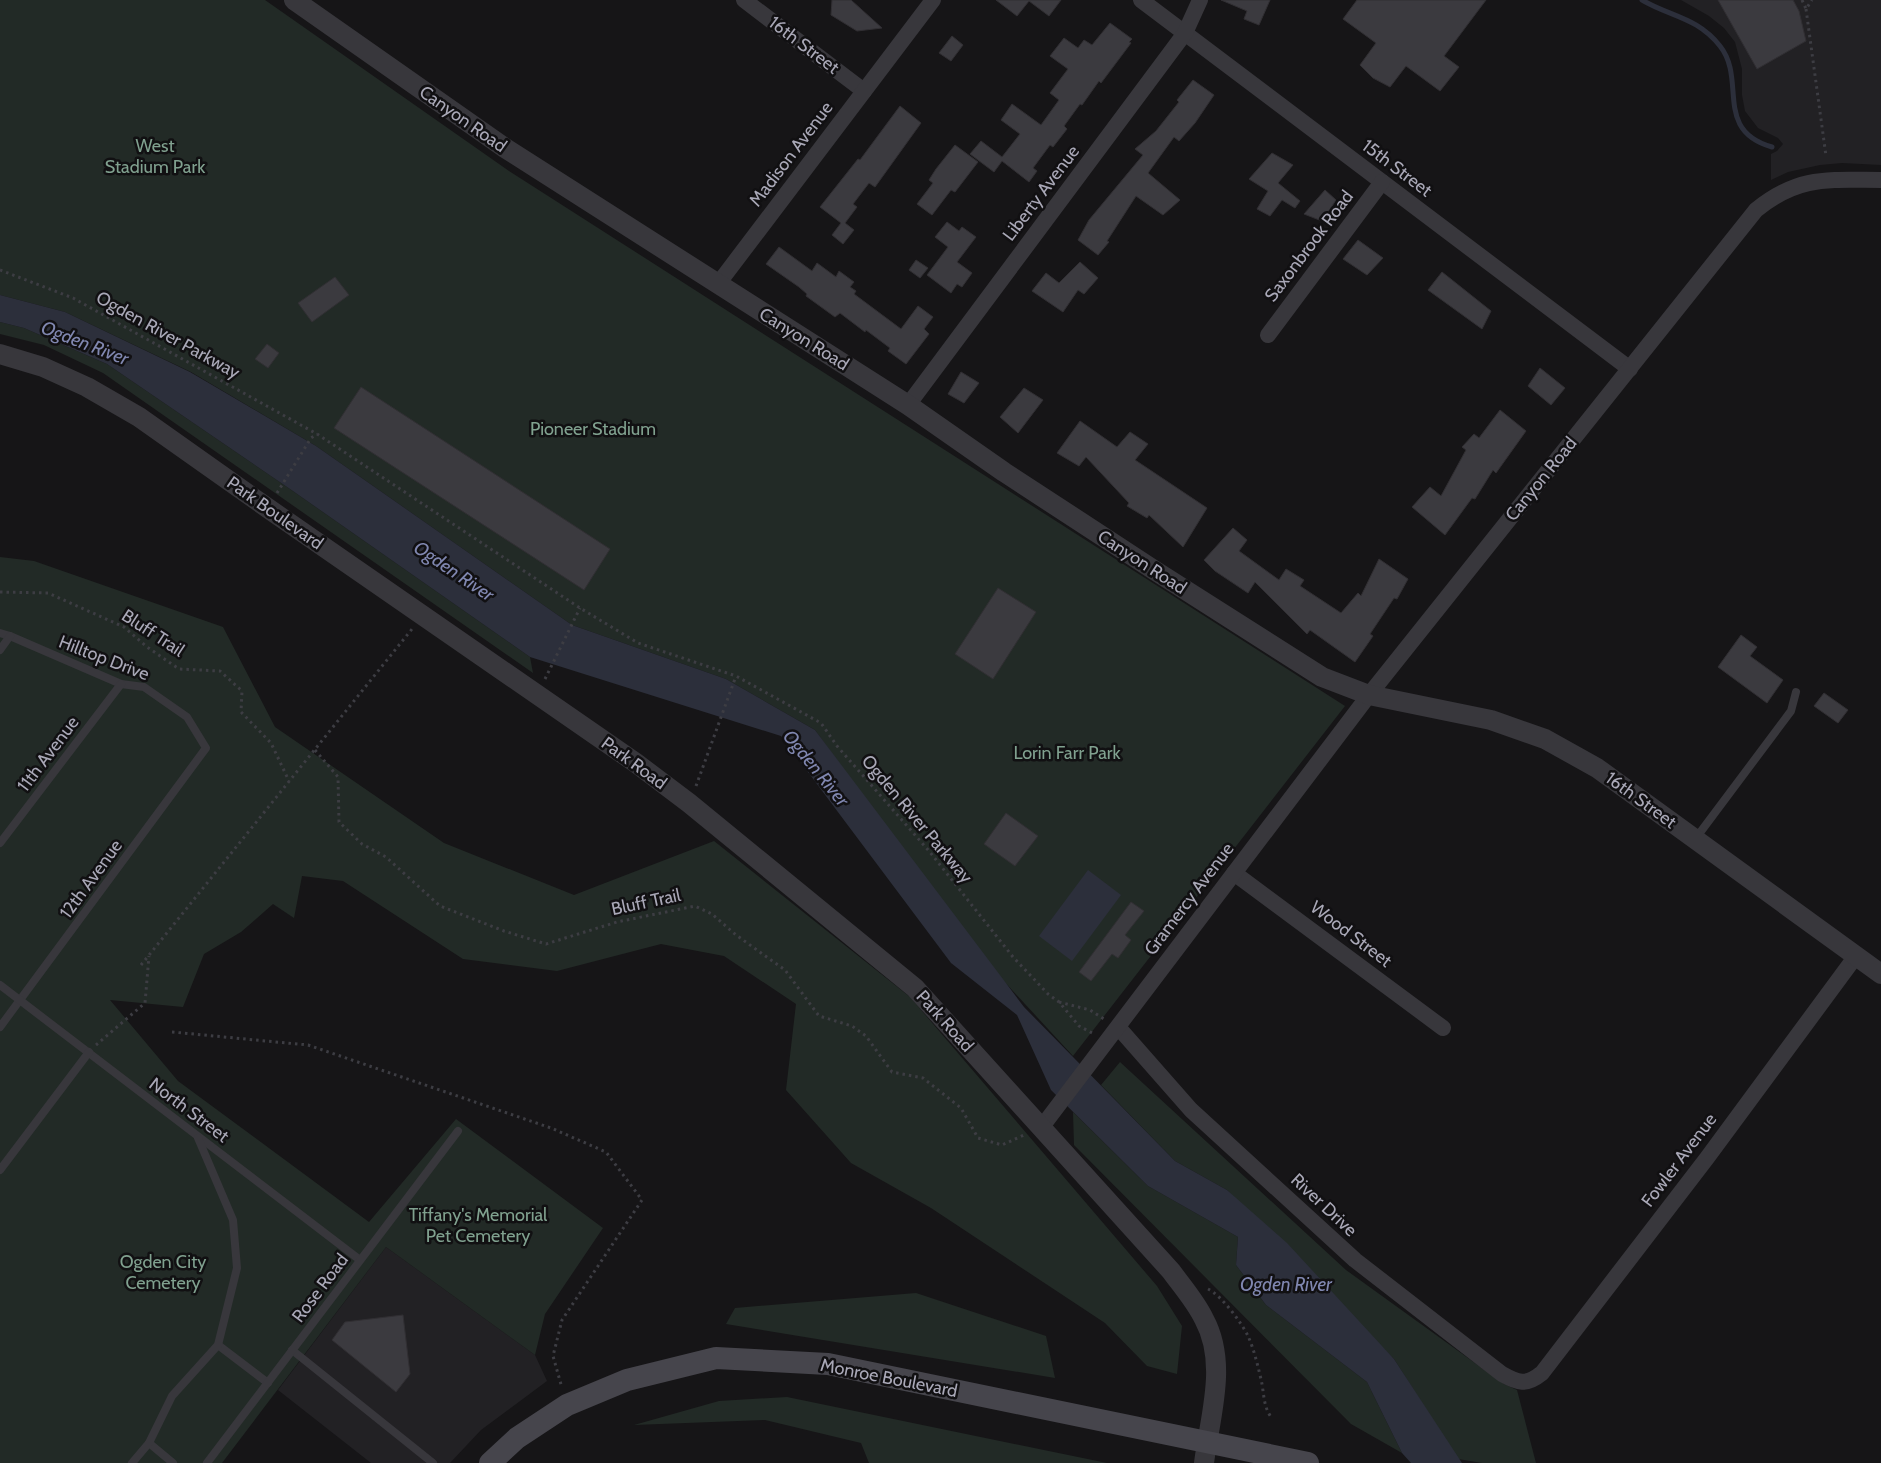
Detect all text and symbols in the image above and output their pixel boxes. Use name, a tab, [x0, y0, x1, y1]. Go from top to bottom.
street label: 16th Street	[765, 11, 843, 79]
street label: Canyon Road	[415, 81, 511, 157]
street label: Madison Avenue	[744, 97, 838, 211]
park label: West Stadium Park	[105, 135, 206, 178]
street label: 15th Street	[1358, 135, 1436, 201]
street label: Liberty Avenue	[998, 141, 1084, 245]
street label: Saxonbrook Road	[1260, 186, 1358, 306]
street label: Ogden River Parkway	[92, 286, 244, 384]
street label: Canyon Road	[755, 303, 853, 375]
water label: Ogden River	[38, 316, 133, 371]
park label: Pioneer Stadium	[530, 418, 656, 440]
street label: Canyon Road	[1501, 433, 1581, 525]
street label: Park Boulevard	[223, 472, 327, 554]
street label: Canyon Road	[1093, 525, 1191, 599]
water label: Ogden River	[409, 536, 499, 607]
street label: Bluff Trail	[117, 605, 189, 662]
street label: Hilltop Drive	[56, 631, 152, 685]
street label: 11th Avenue	[13, 712, 83, 796]
water label: Ogden River	[778, 725, 855, 812]
street label: Park Road	[597, 732, 671, 794]
park label: Lorin Farr Park	[1013, 742, 1122, 764]
street label: Ogden River Parkway	[857, 750, 977, 888]
street label: 16th Street	[1601, 767, 1681, 833]
street label: 12th Avenue	[55, 835, 127, 923]
street label: Gramercy Avenue	[1140, 838, 1238, 960]
street label: Bluff Trail	[609, 884, 684, 920]
street label: Wood Street	[1306, 896, 1396, 972]
street label: Park Road	[912, 986, 978, 1056]
street label: North Street	[145, 1073, 233, 1147]
street label: Fowler Avenue	[1637, 1109, 1721, 1211]
street label: River Drive	[1286, 1169, 1362, 1241]
park label: Tiffany's Memorial Pet Cemetery	[409, 1204, 548, 1247]
street label: Rose Road	[287, 1249, 353, 1327]
park label: Ogden City Cemetery	[120, 1251, 206, 1294]
water label: Ogden River	[1240, 1273, 1333, 1296]
street label: Monroe Boulevard	[819, 1354, 959, 1402]

